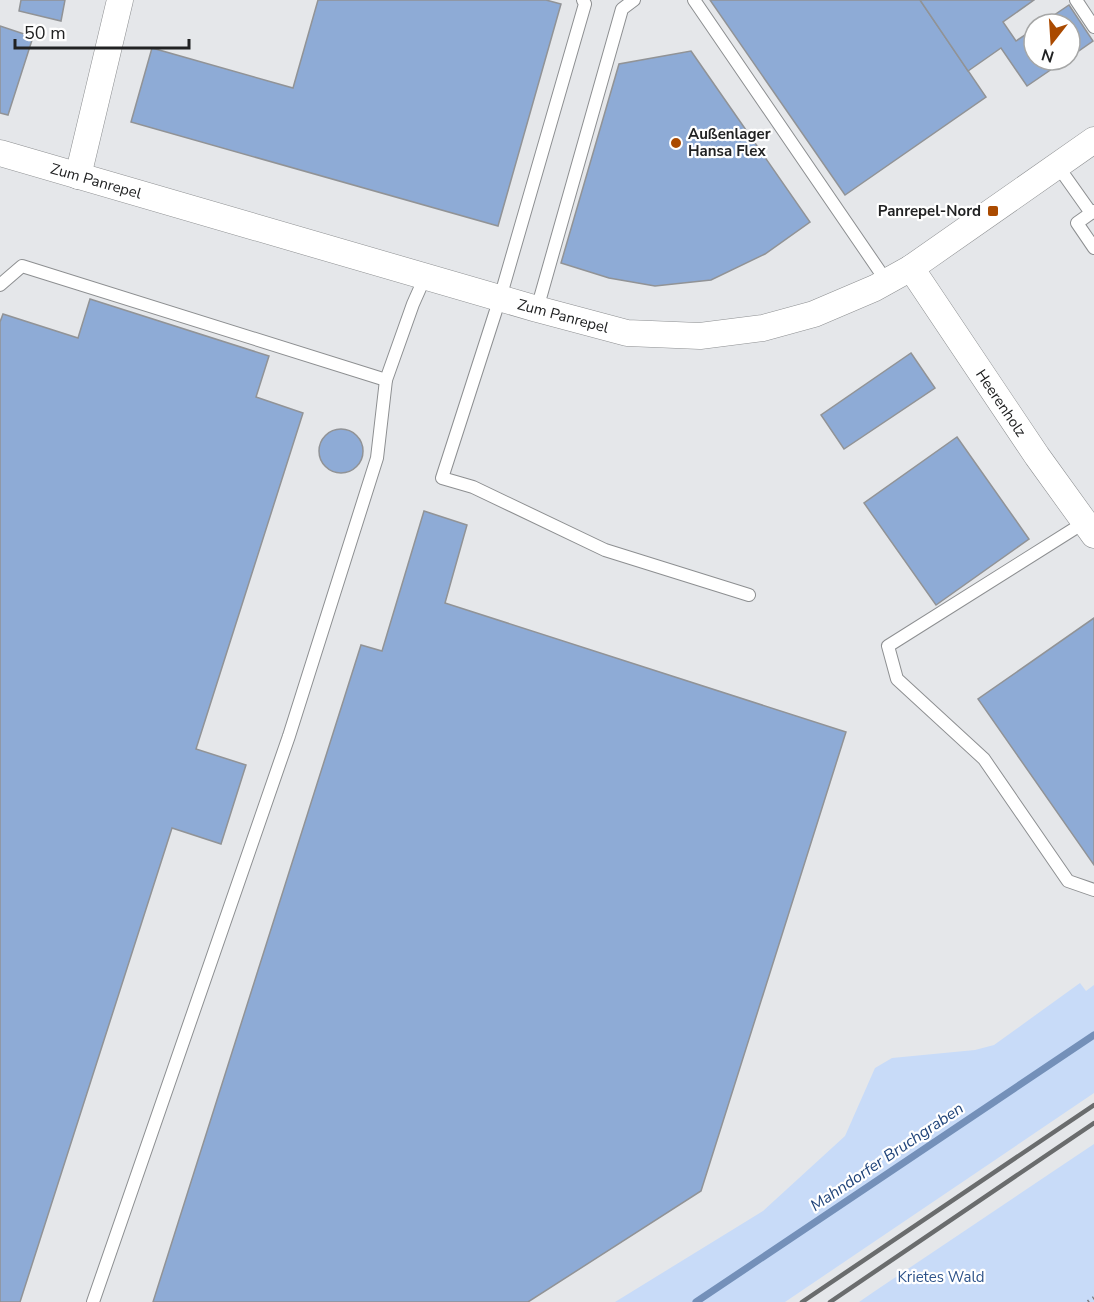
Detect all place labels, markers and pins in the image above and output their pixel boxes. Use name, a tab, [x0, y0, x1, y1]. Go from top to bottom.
place label: Außenlager Hansa Flex	[688, 124, 771, 161]
marker: Außenlager Hansa Flex	[669, 136, 683, 150]
place label: Panrepel-Nord	[878, 201, 981, 221]
marker: Panrepel-Nord	[986, 204, 1000, 218]

